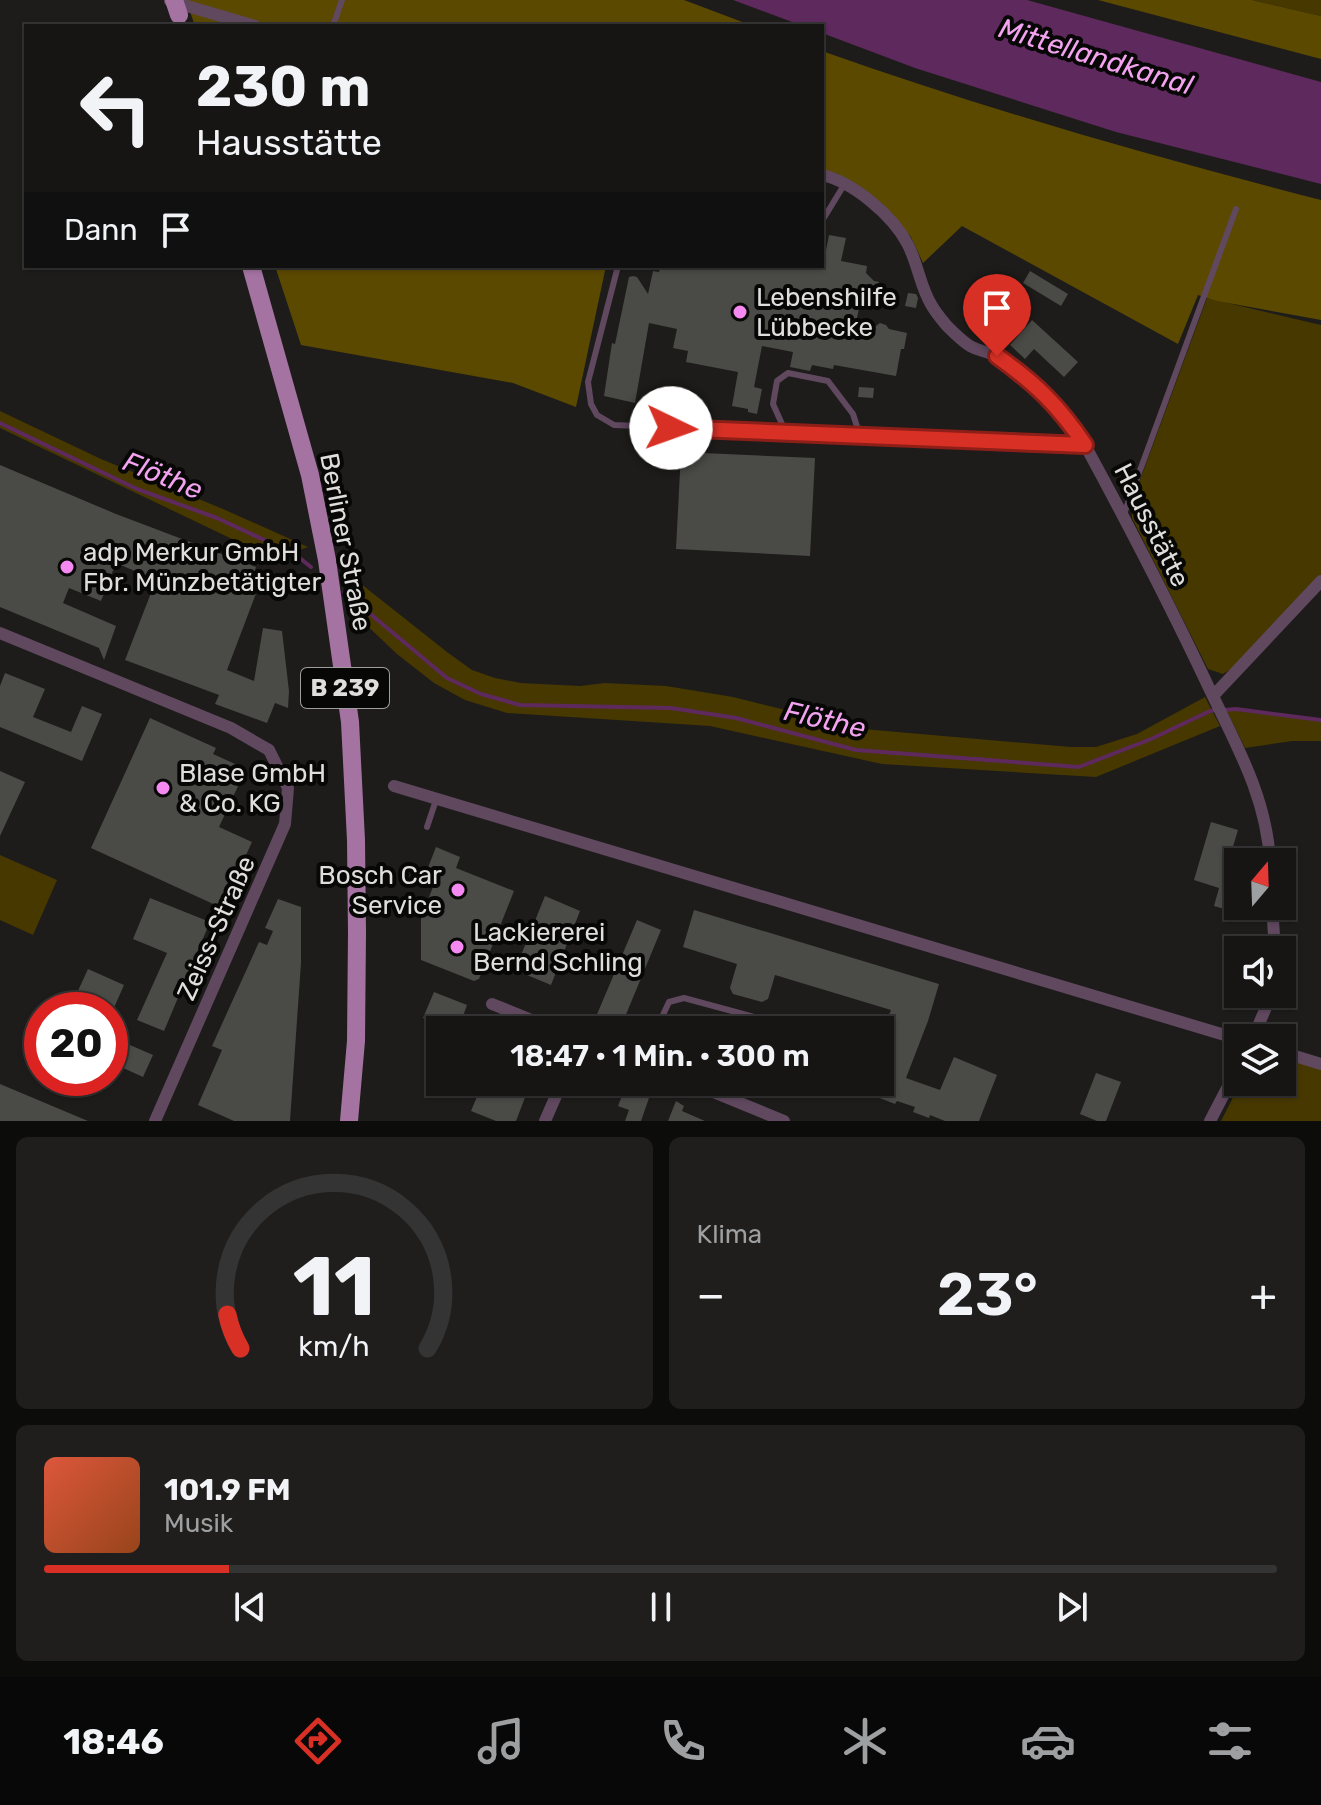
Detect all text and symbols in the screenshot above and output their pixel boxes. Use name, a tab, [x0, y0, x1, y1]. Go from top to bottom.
water label: Mittellandkanal	[995, 11, 1198, 102]
text: 230 m	[196, 54, 371, 120]
icon: left	[64, 56, 168, 160]
text: Hausstätte	[196, 121, 382, 164]
icon: arrive	[154, 208, 198, 252]
text: Dann	[64, 212, 138, 248]
pin	[963, 274, 1031, 356]
place label: Lebenshilfe Lübbecke	[756, 282, 897, 343]
icon: arrive	[975, 286, 1019, 330]
marker: Lebenshilfe Lübbecke	[731, 303, 749, 321]
position arrow	[629, 386, 713, 470]
water label: Flöthe	[118, 445, 208, 506]
street label: Berliner Straße	[313, 450, 378, 634]
street label: Hausstätte	[1107, 458, 1196, 592]
place label: adp Merkur GmbH Fbr. Münzbetätigter	[83, 537, 321, 598]
marker: adp Merkur GmbH Fbr. Münzbetätigter	[58, 558, 76, 576]
road number: B 239	[301, 668, 389, 708]
water label: Flöthe	[781, 694, 869, 745]
place label: Blase GmbH & Co. KG	[179, 758, 326, 819]
marker: Blase GmbH & Co. KG	[154, 779, 172, 797]
north arrow	[1224, 848, 1296, 920]
map controls	[1224, 848, 1296, 1096]
street label: Zeiss-Straße	[171, 851, 262, 1005]
place label: Bosch Car Service	[318, 860, 442, 921]
marker: Bosch Car Service	[449, 881, 467, 899]
place label: Lackiererei Bernd Schling	[473, 917, 643, 978]
button: sound	[1224, 936, 1296, 1008]
marker: Lackiererei Bernd Schling	[448, 938, 466, 956]
speed limit sign: 20	[24, 992, 128, 1096]
button: layers	[1224, 1024, 1296, 1096]
text: 18:47 · 1 Min. · 300 m	[510, 1038, 810, 1074]
text: Klima	[697, 1219, 762, 1250]
text: 11	[293, 1237, 376, 1336]
text: 23°	[937, 1259, 1038, 1330]
text: −	[697, 1269, 725, 1321]
text: +	[1250, 1269, 1277, 1321]
text: km/h	[299, 1329, 370, 1363]
text: 101.9 FM	[164, 1472, 291, 1508]
text: Musik	[164, 1508, 233, 1539]
icon: previous	[228, 1585, 272, 1629]
icon: pause	[639, 1585, 683, 1629]
icon: next	[1050, 1585, 1094, 1629]
icon: directions	[290, 1713, 346, 1769]
icon: music	[473, 1713, 529, 1769]
icon: phone	[655, 1713, 711, 1769]
icon: climate	[837, 1713, 893, 1769]
icon: car	[1020, 1713, 1076, 1769]
icon: filters	[1202, 1713, 1258, 1769]
text: 18:46	[63, 1720, 164, 1763]

